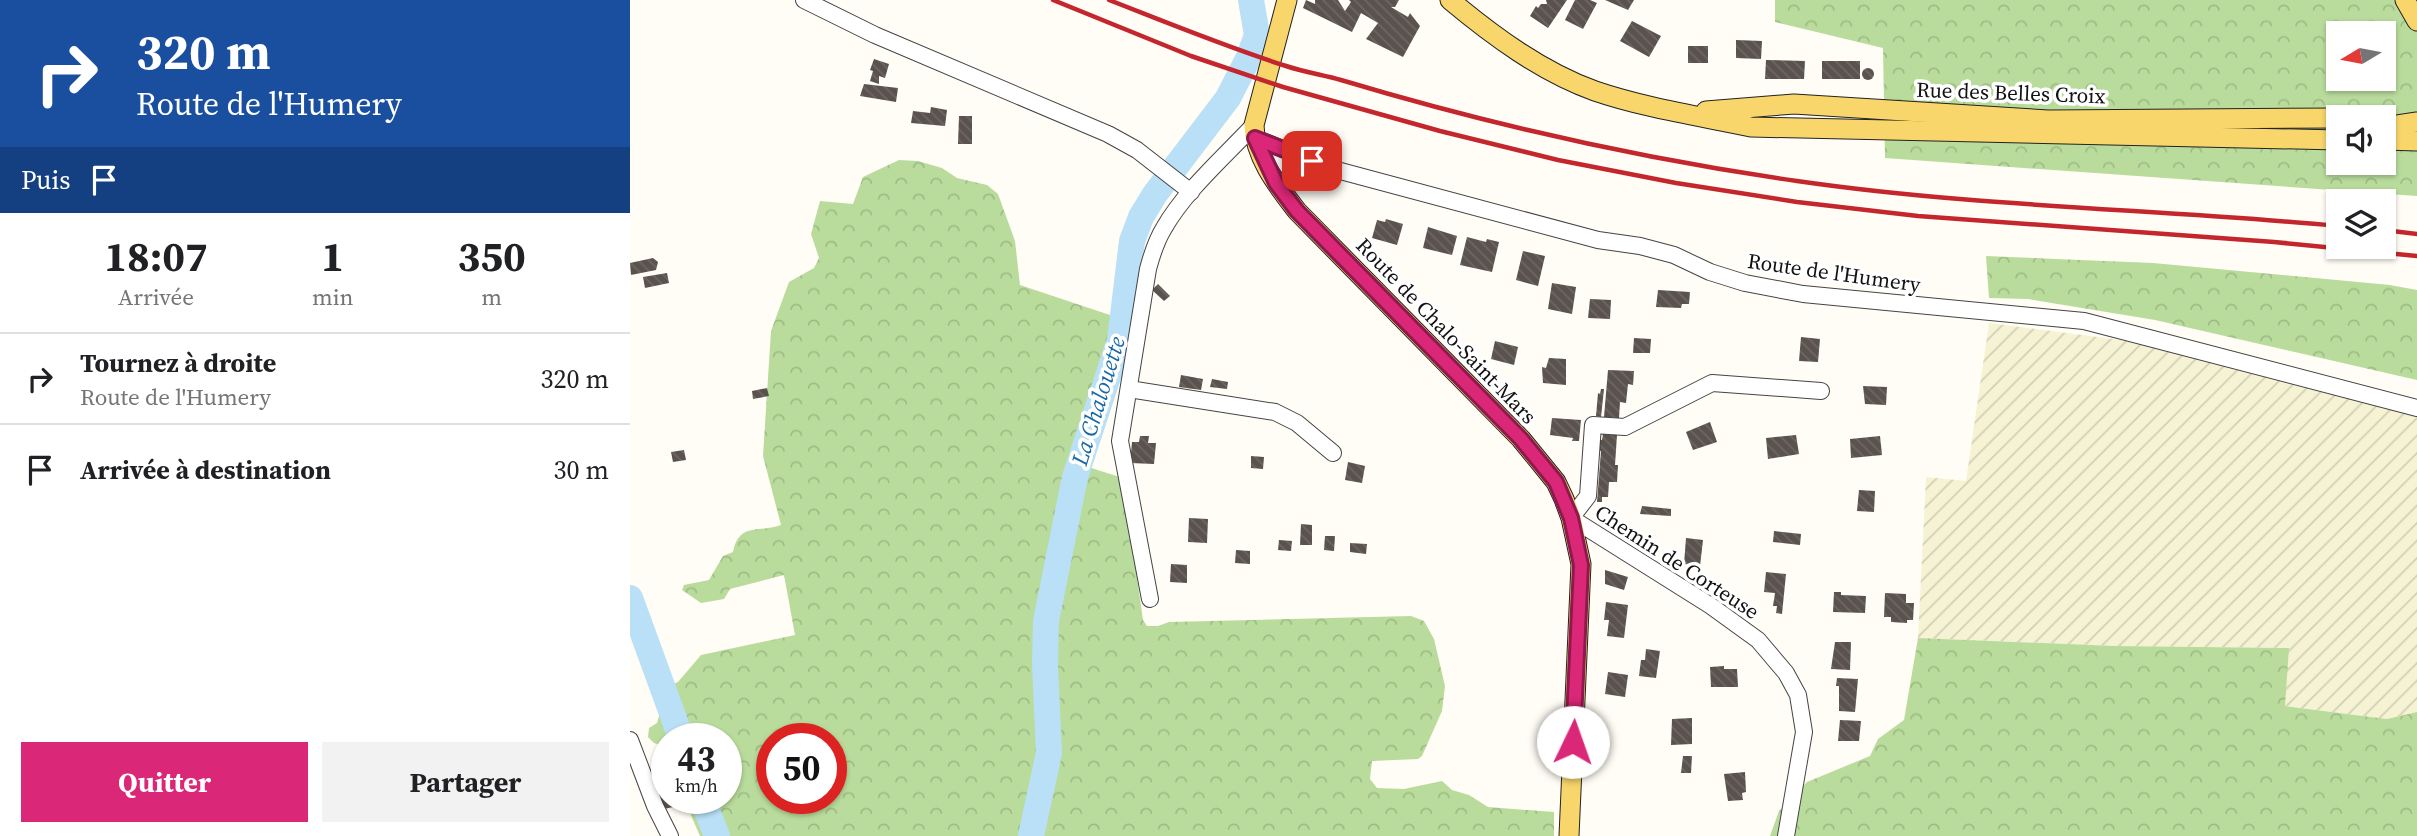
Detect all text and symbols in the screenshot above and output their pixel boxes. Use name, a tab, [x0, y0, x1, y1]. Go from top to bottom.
text: 320 m	[136, 18, 271, 85]
north arrow	[2326, 21, 2396, 91]
map controls	[2326, 21, 2396, 259]
icon: right	[21, 28, 112, 119]
street label: Rue des Belles Croix	[1916, 75, 2106, 110]
text: Route de l'Humery	[136, 82, 402, 126]
button: sound	[2326, 105, 2396, 175]
pin	[1282, 131, 1342, 191]
icon: arrive	[1293, 142, 1331, 180]
icon: arrive	[85, 161, 123, 199]
text: Puis	[21, 162, 71, 198]
button: layers	[2326, 189, 2396, 259]
text: 18:07	[104, 227, 208, 285]
text: 1	[321, 227, 344, 285]
text: 350	[458, 227, 526, 285]
street label: Route de Chalo-Saint-Mars	[1350, 231, 1543, 430]
street label: Route de l'Humery	[1746, 246, 1923, 299]
text: Arrivée	[118, 281, 194, 313]
text: min	[312, 281, 353, 313]
text: m	[481, 281, 502, 313]
water label: La Chalouette	[1063, 332, 1133, 470]
text: Tournez à droite	[80, 345, 276, 381]
icon: right	[21, 360, 59, 398]
text: 320 m	[541, 361, 609, 397]
text: Route de l'Humery	[80, 381, 271, 413]
icon: arrive	[21, 451, 59, 489]
text: Arrivée à destination	[80, 452, 331, 488]
text: 30 m	[554, 452, 609, 488]
street label: Chemin de Corteuse	[1589, 498, 1765, 626]
position arrow	[1536, 705, 1610, 779]
speed limit sign: 50	[756, 723, 847, 814]
text: 43	[678, 735, 715, 783]
button: Quitter	[21, 742, 308, 822]
button: Partager	[322, 742, 609, 822]
text: km/h	[675, 773, 718, 798]

